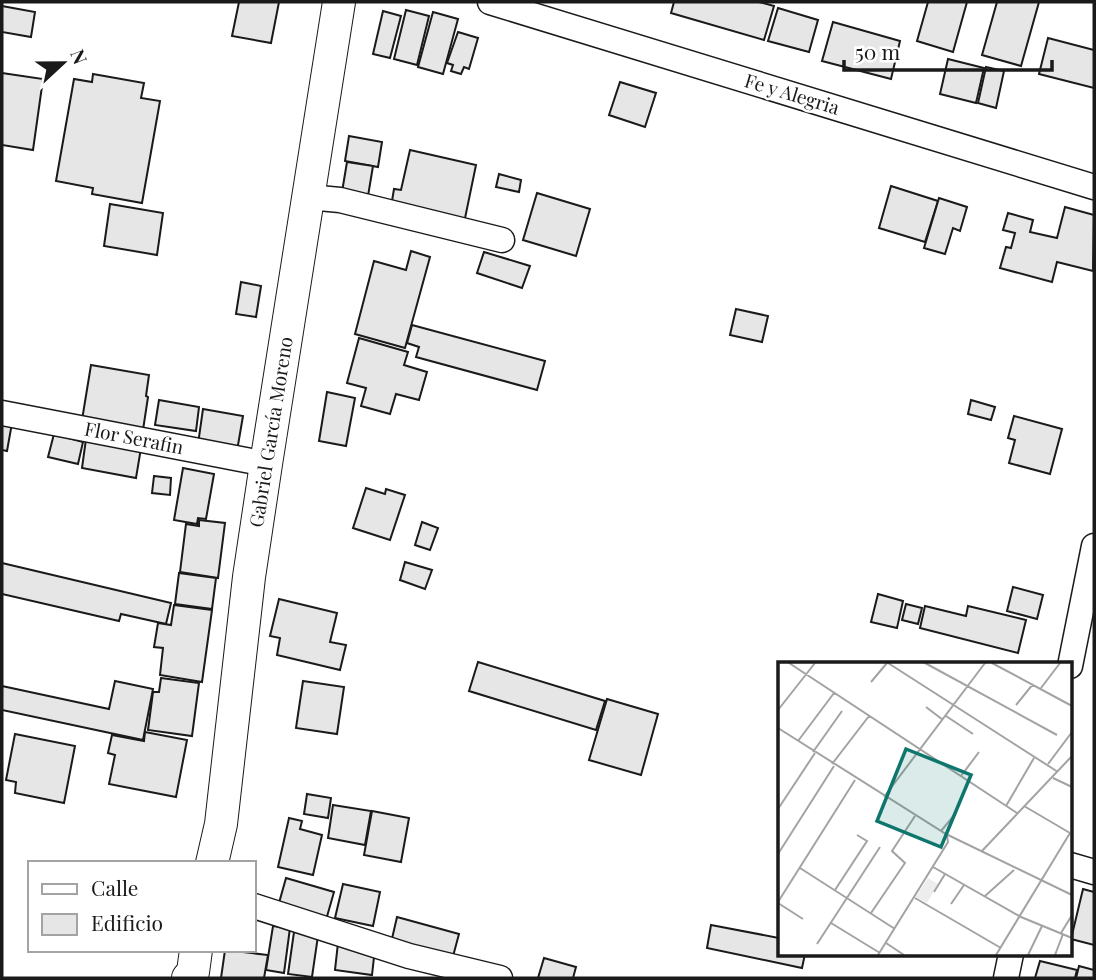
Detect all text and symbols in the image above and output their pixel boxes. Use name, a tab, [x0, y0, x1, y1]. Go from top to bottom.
north arrow	[28, 28, 98, 98]
scale bar	[844, 28, 1052, 72]
text: 50 m	[855, 37, 901, 65]
text: N	[65, 45, 94, 68]
street label: Fe y Alegria	[742, 66, 843, 120]
street label: Gabriel García Moreno	[242, 335, 298, 529]
street label: Flor Serafin	[83, 415, 186, 459]
inset map	[778, 662, 1072, 956]
legend	[28, 861, 256, 952]
text: Calle	[91, 873, 138, 901]
text: Edificio	[91, 908, 163, 936]

